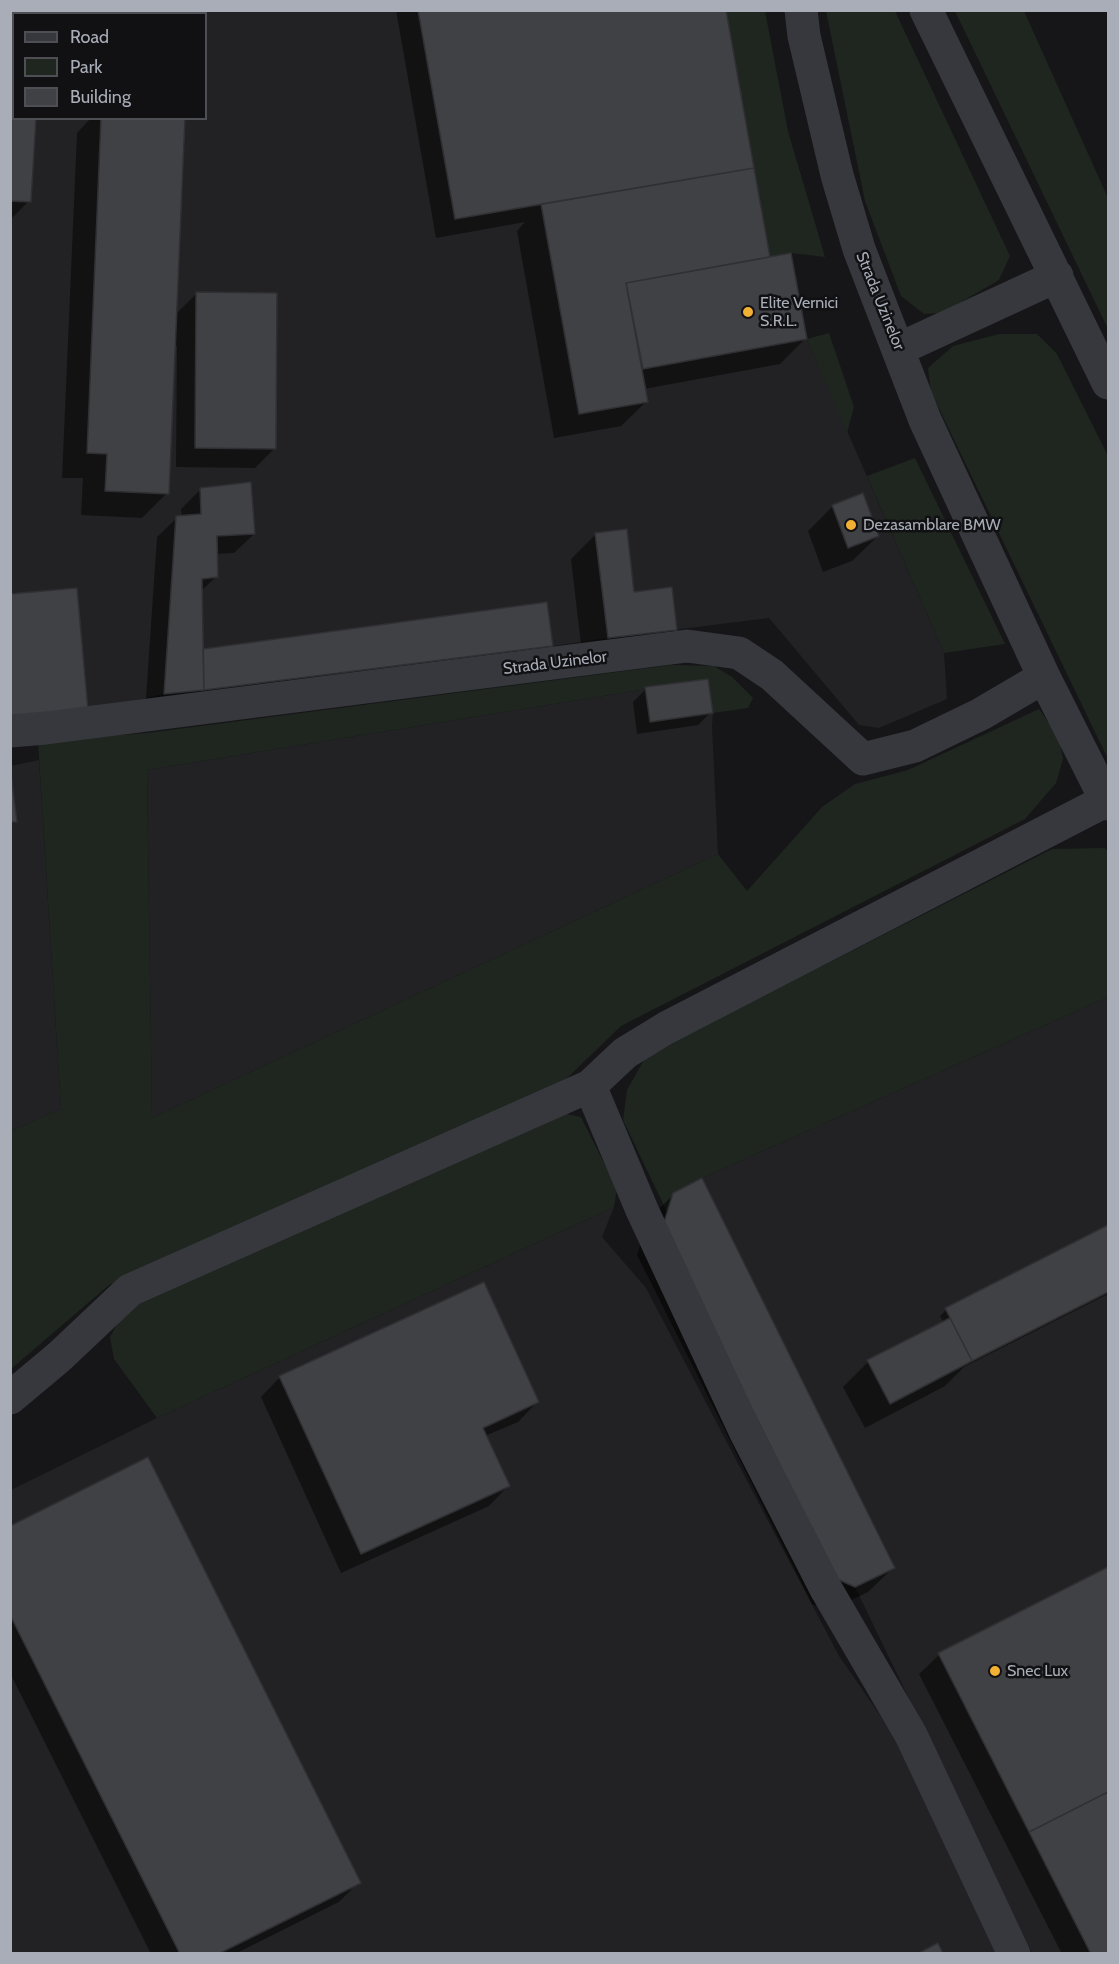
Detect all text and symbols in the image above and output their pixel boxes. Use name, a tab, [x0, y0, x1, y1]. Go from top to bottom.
legend	[12, 12, 207, 120]
text: Road	[70, 26, 109, 48]
text: Park	[70, 56, 102, 78]
text: Building	[70, 86, 131, 108]
street label: Strada Uzinelor	[852, 249, 908, 353]
place label: Elite Vernici S.R.L.	[760, 293, 838, 331]
marker: Elite Vernici S.R.L.	[741, 305, 755, 319]
place label: Dezasamblare BMW	[863, 515, 1001, 535]
marker: Dezasamblare BMW	[844, 518, 858, 532]
street label: Strada Uzinelor	[502, 647, 608, 679]
place label: Snec Lux	[1007, 1661, 1068, 1681]
marker: Snec Lux	[988, 1664, 1002, 1678]

